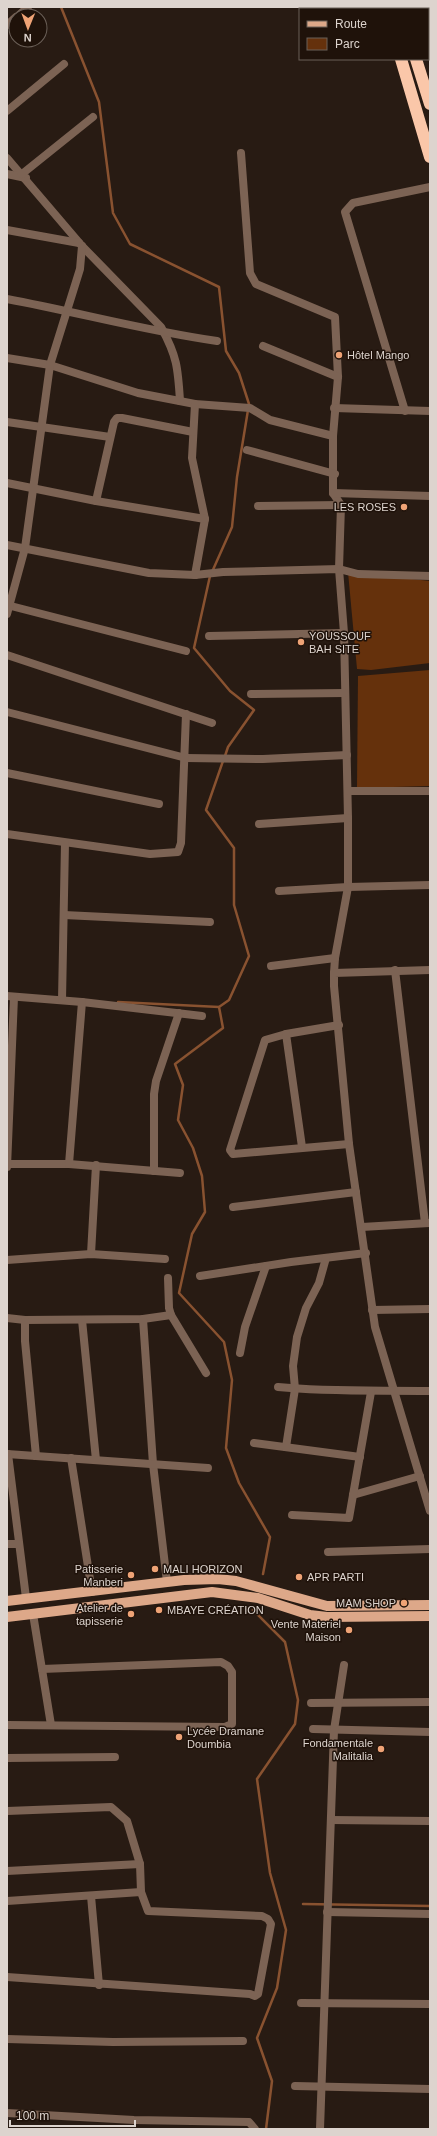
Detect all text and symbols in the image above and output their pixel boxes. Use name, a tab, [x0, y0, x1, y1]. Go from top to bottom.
north arrow	[8, 8, 48, 48]
legend	[299, 8, 429, 60]
text: Route	[335, 17, 367, 31]
text: N	[24, 32, 32, 44]
text: Parc	[335, 37, 360, 51]
place label: Hôtel Mango	[347, 349, 409, 361]
marker: Hôtel Mango	[334, 350, 344, 360]
place label: LES ROSES	[334, 501, 396, 513]
marker: LES ROSES	[399, 502, 409, 512]
place label: YOUSSOUF BAH SITE	[309, 630, 371, 655]
marker: YOUSSOUF BAH SITE	[296, 637, 306, 647]
place label: Patisserie Manberi	[75, 1563, 123, 1588]
place label: MALI HORIZON	[163, 1563, 243, 1575]
marker: MALI HORIZON	[150, 1564, 160, 1574]
marker: Patisserie Manberi	[126, 1570, 136, 1580]
place label: APR PARTI	[307, 1571, 364, 1583]
marker: APR PARTI	[294, 1572, 304, 1582]
place label: MAM SHOP	[336, 1597, 396, 1609]
marker: MAM SHOP	[399, 1598, 409, 1608]
place label: Atelier de tapisserie	[76, 1602, 123, 1627]
place label: MBAYE CRÉATION	[167, 1604, 264, 1616]
marker: MBAYE CRÉATION	[154, 1605, 164, 1615]
marker: Atelier de tapisserie	[126, 1609, 136, 1619]
place label: Vente Materiel Maison	[271, 1618, 341, 1643]
marker: Vente Materiel Maison	[344, 1625, 354, 1635]
place label: Lycée Dramane Doumbia	[187, 1725, 264, 1750]
marker: Lycée Dramane Doumbia	[174, 1732, 184, 1742]
place label: Fondamentale Malitalia	[303, 1737, 374, 1762]
marker: Fondamentale Malitalia	[376, 1744, 386, 1754]
scale bar	[10, 2102, 135, 2128]
text: 100 m	[16, 2109, 49, 2123]

